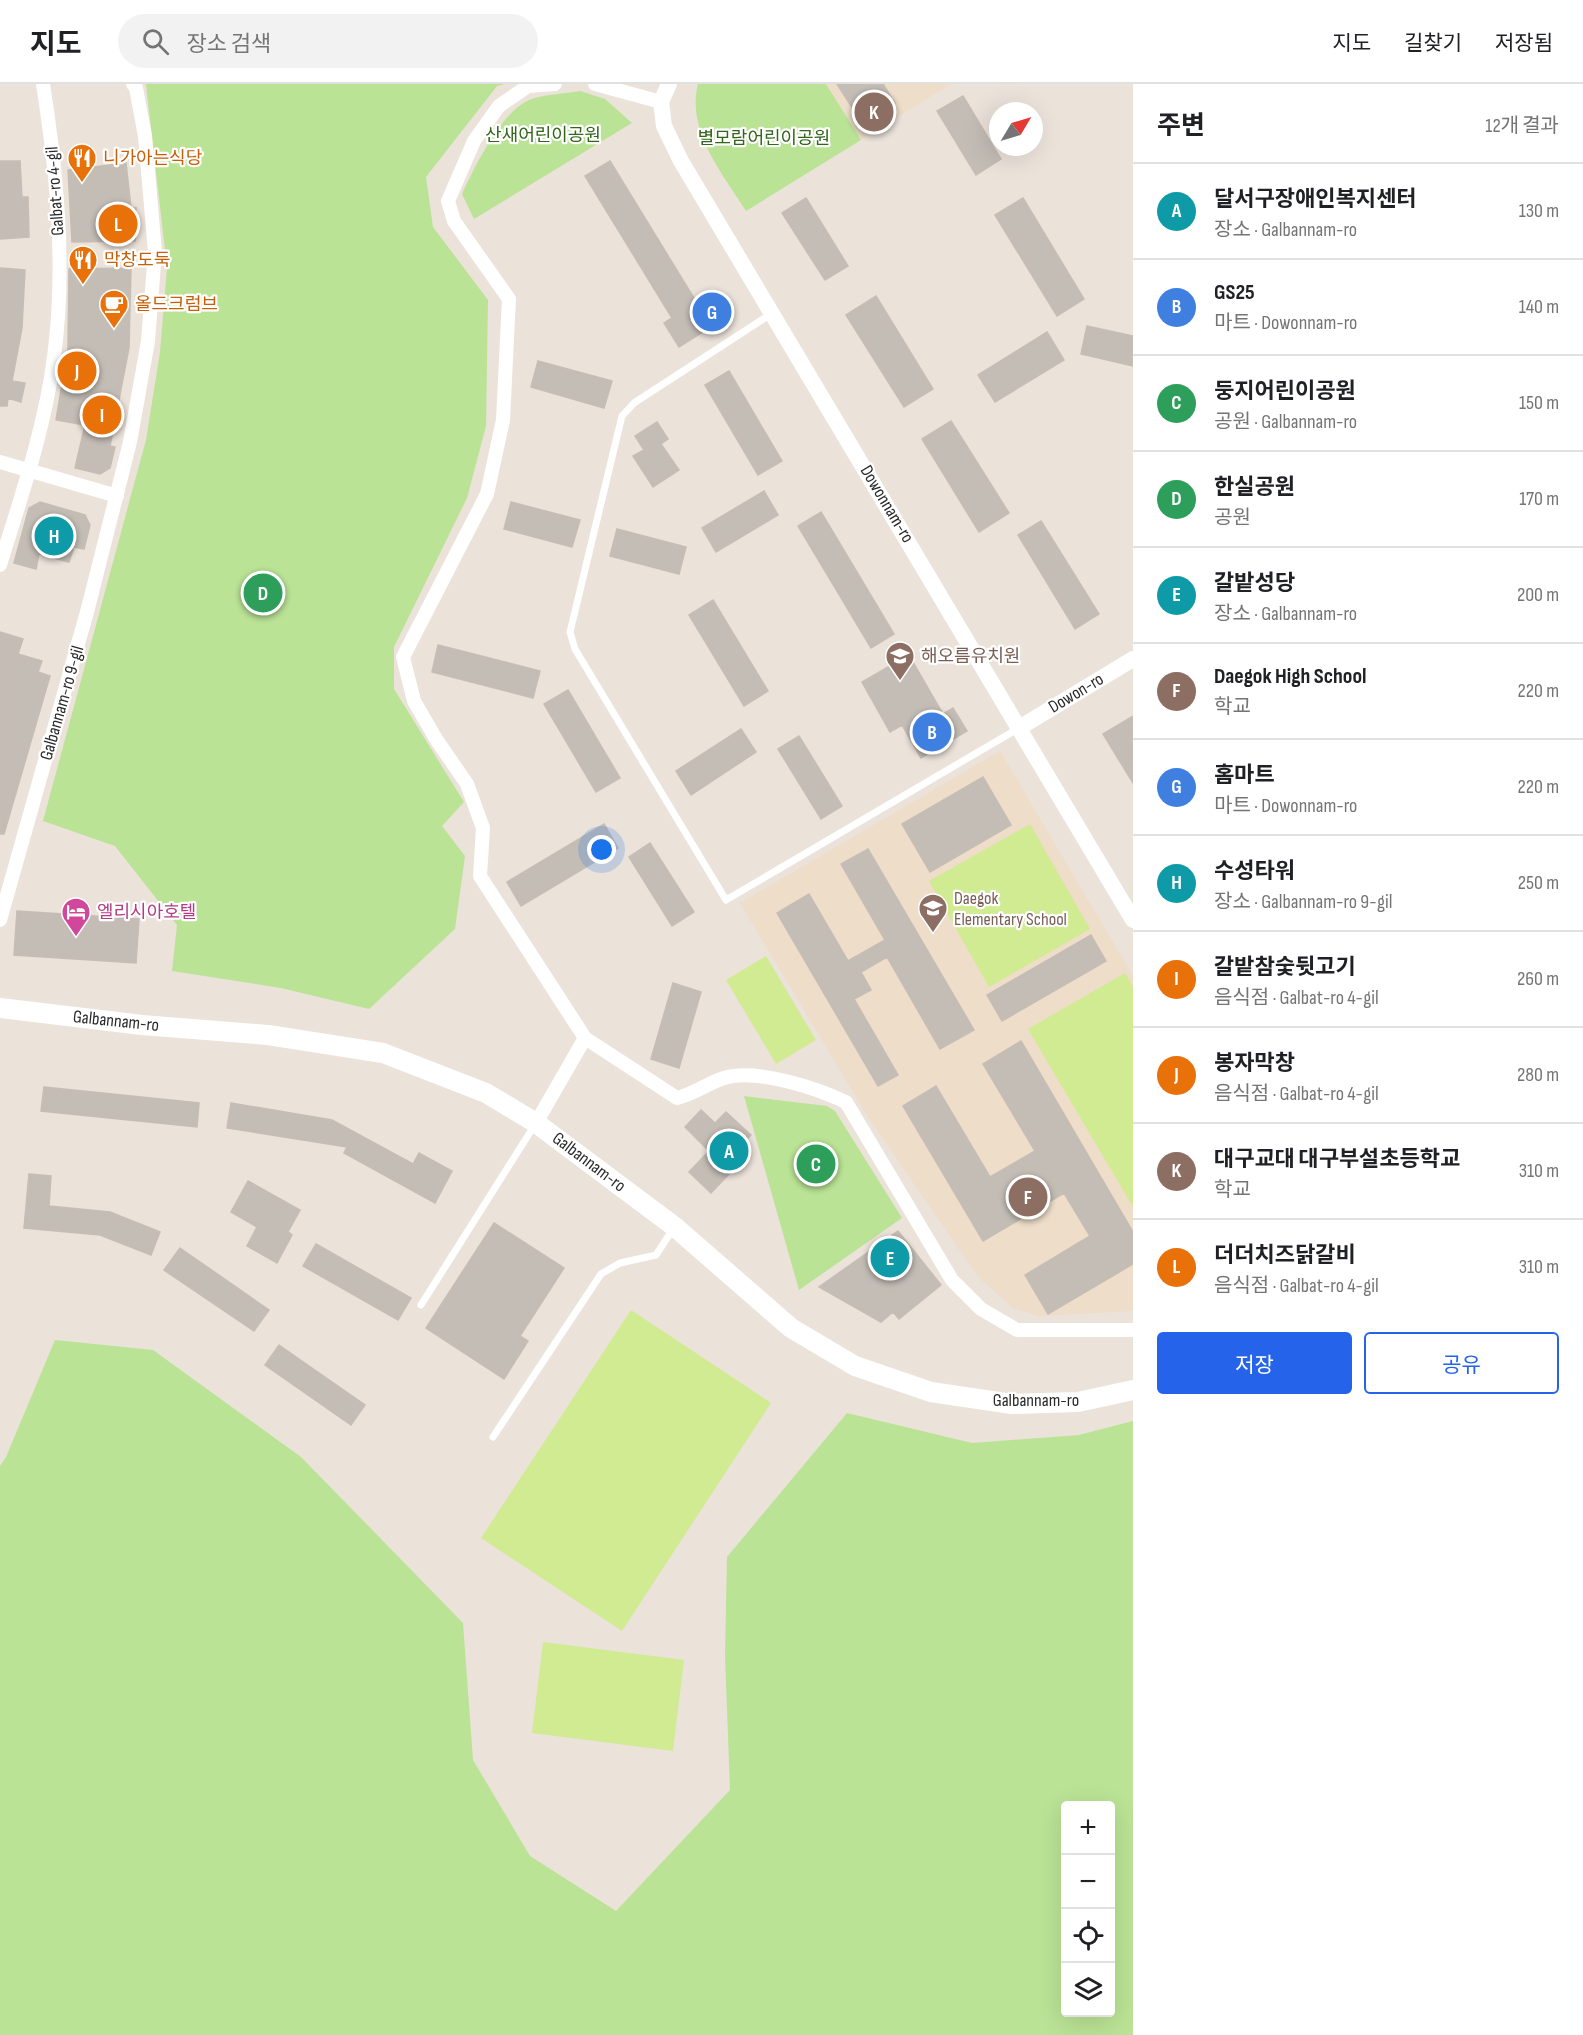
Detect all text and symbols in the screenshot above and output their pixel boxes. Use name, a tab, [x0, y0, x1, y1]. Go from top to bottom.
search box	[118, 14, 538, 68]
icon: search	[139, 25, 172, 58]
text: 지도	[30, 28, 82, 61]
text: 장소 검색	[187, 31, 271, 58]
text: 지도	[1332, 31, 1371, 56]
text: 길찾기	[1404, 31, 1462, 56]
text: 저장됨	[1495, 31, 1553, 56]
pin: K	[854, 90, 894, 135]
north arrow	[989, 102, 1043, 156]
text: 주변	[1157, 111, 1205, 142]
text: 12개 결과	[1485, 114, 1559, 138]
park label: 산새어린이공원	[485, 125, 601, 146]
park label: 별모람어린이공원	[698, 128, 830, 149]
restaurant icon: 니가아는식당	[66, 142, 98, 184]
street label: Galbat-ro 4-gil	[41, 146, 69, 236]
place label: 니가아는식당	[103, 148, 202, 169]
text: 달서구장애인복지센터	[1214, 186, 1416, 213]
text: A	[1172, 199, 1181, 223]
text: 130 m	[1519, 199, 1559, 223]
pin: L	[98, 202, 138, 246]
text: 장소 · Galbannam-ro	[1214, 218, 1357, 242]
restaurant icon: 막창도둑	[67, 244, 99, 286]
place label: 막창도둑	[104, 250, 170, 271]
text: GS25	[1214, 279, 1255, 306]
cafe icon: 올드크럼브	[98, 288, 130, 330]
pin: G	[692, 290, 732, 334]
place label: 올드크럼브	[135, 294, 218, 315]
text: B	[1172, 295, 1181, 319]
text: 140 m	[1519, 295, 1559, 319]
text: 마트 · Dowonnam-ro	[1214, 311, 1357, 335]
pin: J	[58, 348, 97, 394]
text: 둥지어린이공원	[1214, 378, 1356, 405]
text: C	[1171, 391, 1182, 415]
text: 150 m	[1519, 391, 1559, 415]
pin: I	[82, 392, 122, 438]
text: 공원 · Galbannam-ro	[1214, 410, 1357, 434]
street label: Dowonnam-ro	[856, 461, 918, 547]
text: 한실공원	[1214, 474, 1295, 501]
text: D	[1171, 487, 1182, 511]
text: 170 m	[1519, 487, 1559, 511]
text: 공원	[1214, 506, 1251, 530]
pin: H	[34, 514, 74, 558]
pin: D	[244, 570, 282, 616]
text: 갈밭성당	[1214, 570, 1295, 597]
text: E	[1172, 583, 1181, 607]
text: 200 m	[1517, 583, 1559, 607]
text: 장소 · Galbannam-ro	[1214, 602, 1357, 626]
school or university icon: 해오름유치원	[884, 640, 916, 682]
street label: Galbannam-ro 9-gil	[36, 643, 88, 763]
place label: 해오름유치원	[921, 646, 1020, 667]
text: Daegok High School	[1214, 663, 1366, 690]
street label: Dowon-ro	[1045, 668, 1107, 718]
text: F	[1172, 679, 1181, 703]
text: 220 m	[1518, 679, 1559, 703]
text: 학교	[1214, 695, 1251, 719]
pin: B	[912, 710, 952, 754]
text: 홈마트	[1214, 762, 1275, 789]
text: G	[1171, 775, 1182, 799]
text: 220 m	[1518, 775, 1559, 799]
text: 마트 · Dowonnam-ro	[1214, 794, 1357, 818]
your location	[587, 835, 616, 864]
text: 수성타워	[1214, 858, 1295, 885]
text: H	[1171, 871, 1182, 895]
text: 250 m	[1518, 871, 1559, 895]
place label: Daegok Elementary School	[954, 888, 1067, 930]
text: 장소 · Galbannam-ro 9-gil	[1214, 890, 1392, 914]
school or university icon: Daegok Elementary School	[917, 892, 949, 934]
hotel icon: 엘리시아호텔	[60, 896, 92, 938]
place label: 엘리시아호텔	[97, 902, 196, 923]
text: 갈밭참숯뒷고기	[1214, 954, 1356, 981]
text: I	[1174, 967, 1179, 991]
text: 260 m	[1517, 967, 1559, 991]
text: 음식점 · Galbat-ro 4-gil	[1214, 986, 1379, 1010]
street label: Galbannam-ro	[72, 1006, 160, 1036]
text: 봉자막창	[1214, 1050, 1295, 1077]
text: J	[1174, 1063, 1179, 1087]
text: 280 m	[1517, 1063, 1559, 1087]
text: 음식점 · Galbat-ro 4-gil	[1214, 1082, 1379, 1106]
street label: Galbannam-ro	[548, 1128, 630, 1196]
pin: A	[710, 1128, 748, 1174]
pin: C	[796, 1142, 836, 1186]
text: 대구교대 대구부설초등학교	[1214, 1146, 1460, 1173]
text: K	[1172, 1159, 1181, 1183]
text: 310 m	[1519, 1159, 1559, 1183]
pin: F	[1008, 1174, 1048, 1220]
text: 학교	[1214, 1178, 1251, 1202]
pin: E	[870, 1236, 910, 1280]
text: 더더치즈닭갈비	[1214, 1242, 1356, 1269]
text: L	[1173, 1255, 1180, 1279]
text: 310 m	[1519, 1255, 1559, 1279]
text: 음식점 · Galbat-ro 4-gil	[1214, 1274, 1379, 1298]
button: 저장	[1157, 1332, 1352, 1394]
button: 공유	[1364, 1332, 1559, 1394]
street label: Galbannam-ro	[993, 1390, 1079, 1411]
map controls	[1061, 1801, 1115, 2017]
button: +	[1061, 1801, 1115, 1855]
button: −	[1061, 1855, 1115, 1909]
button: locate	[1061, 1909, 1115, 1963]
button: layers	[1061, 1963, 1115, 2017]

